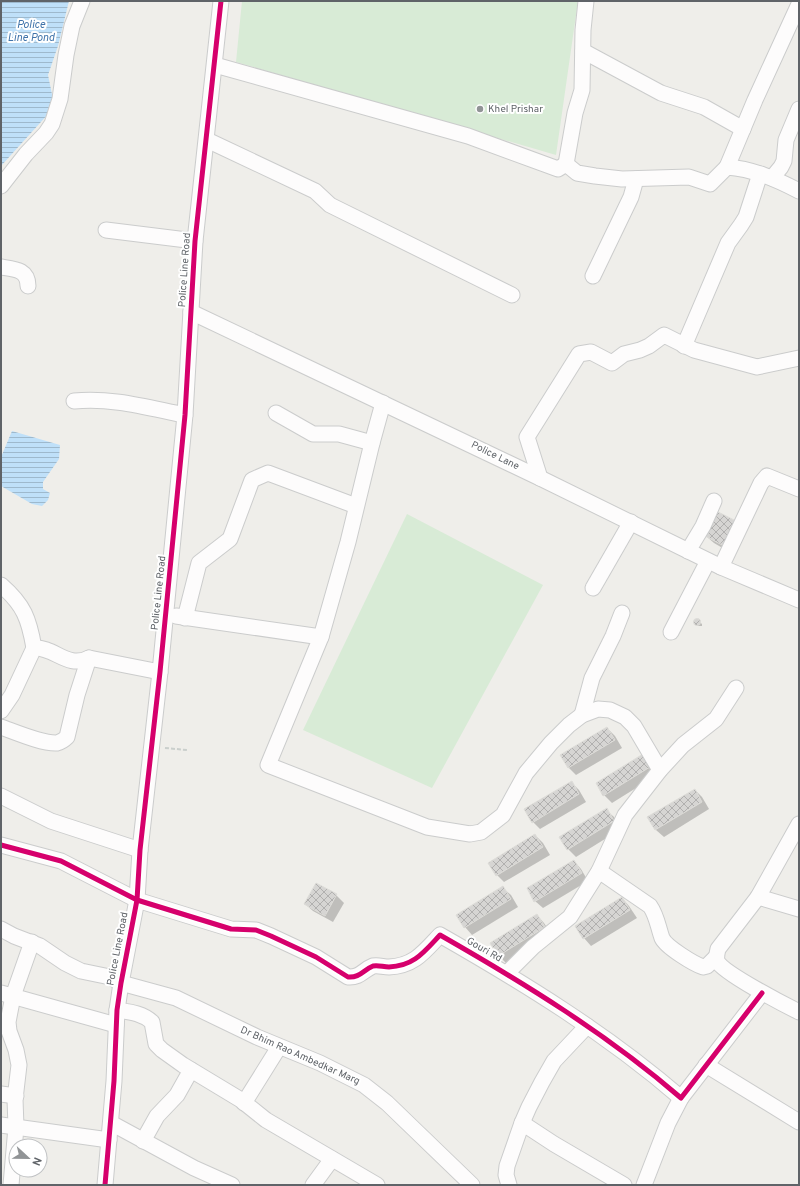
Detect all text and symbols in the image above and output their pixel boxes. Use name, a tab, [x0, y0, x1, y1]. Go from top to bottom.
water label: Police Line Pond	[8, 18, 55, 45]
place label: Khel Prishar	[488, 103, 543, 116]
marker: Khel Prishar	[475, 104, 485, 114]
street label: Police Line Road	[176, 232, 194, 308]
street label: Police Lane	[469, 439, 521, 473]
street label: Police Line Road	[149, 555, 169, 631]
street label: Police Line Road	[104, 911, 132, 987]
street label: Gouri Rd	[464, 935, 504, 965]
street label: Dr Bhim Rao Ambedkar Marg	[238, 1024, 362, 1088]
north arrow	[8, 1138, 48, 1178]
text: N	[28, 1155, 44, 1168]

